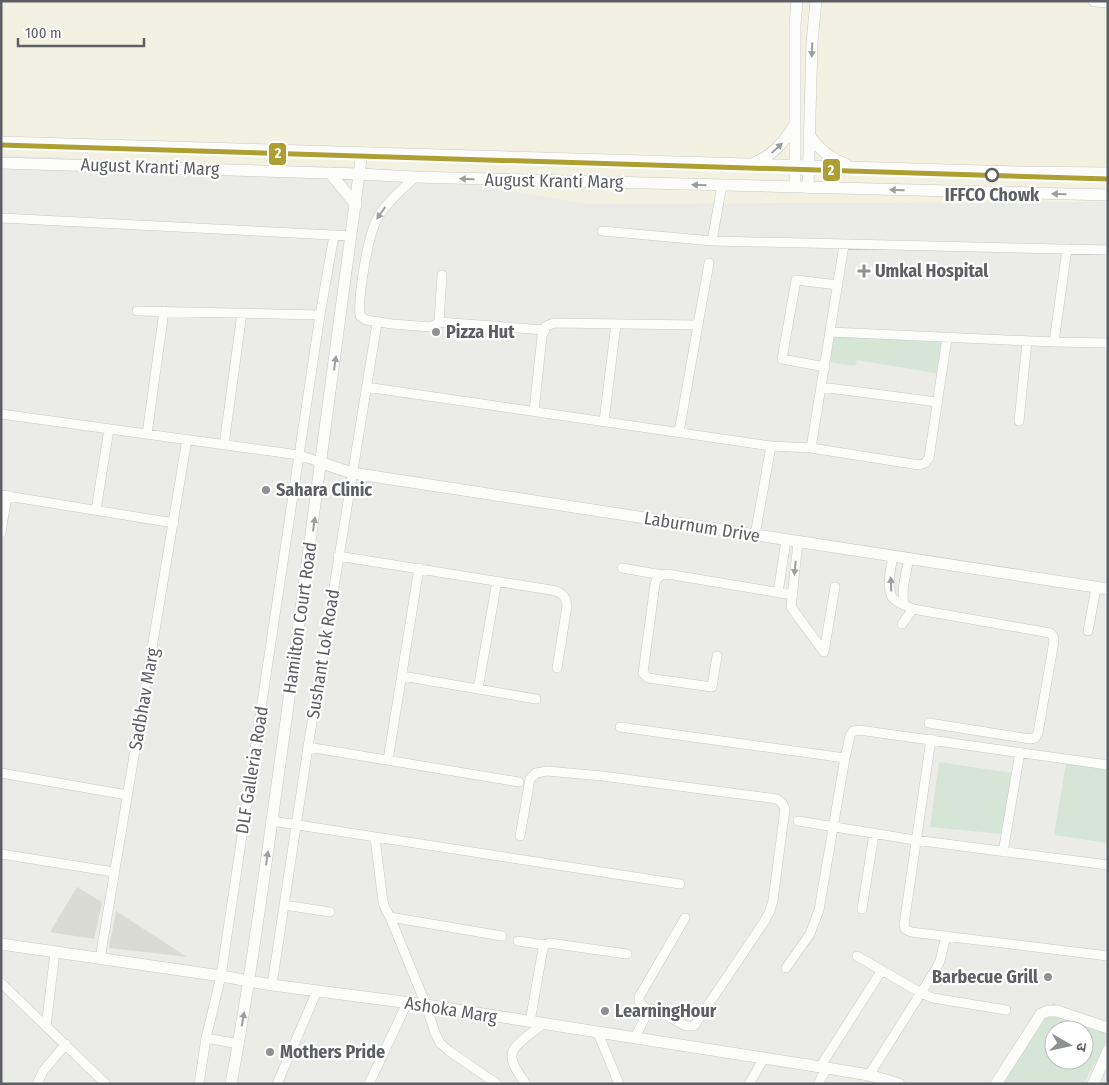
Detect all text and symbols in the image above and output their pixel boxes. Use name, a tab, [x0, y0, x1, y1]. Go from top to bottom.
scale bar	[18, 15, 144, 47]
text: 100 m	[25, 24, 62, 42]
one-way arrow	[807, 42, 815, 58]
line badge: 2	[268, 142, 287, 166]
one-way arrow	[770, 143, 783, 154]
text: 2	[274, 145, 282, 162]
street label: August Kranti Marg	[80, 154, 220, 180]
line badge: 2	[822, 158, 841, 182]
text: 2	[827, 162, 835, 179]
marker: IFFCO Chowk	[985, 168, 999, 182]
street label: August Kranti Marg	[484, 169, 624, 193]
one-way arrow	[458, 174, 474, 182]
one-way arrow	[691, 180, 707, 188]
place label: IFFCO Chowk	[945, 184, 1040, 206]
one-way arrow	[888, 186, 904, 194]
one-way arrow	[1051, 190, 1067, 198]
one-way arrow	[376, 206, 387, 219]
place label: Umkal Hospital	[875, 260, 988, 282]
marker: Umkal Hospital	[857, 264, 871, 278]
place label: Pizza Hut	[446, 321, 515, 343]
marker: Pizza Hut	[430, 326, 442, 338]
one-way arrow	[332, 354, 340, 370]
place label: Sahara Clinic	[276, 479, 372, 501]
marker: Sahara Clinic	[260, 484, 272, 496]
street label: Laburnum Drive	[642, 507, 762, 547]
one-way arrow	[310, 515, 318, 531]
street label: Hamilton Court Road	[278, 541, 322, 695]
one-way arrow	[791, 561, 799, 577]
one-way arrow	[887, 576, 895, 592]
street label: Sushant Lok Road	[302, 588, 344, 720]
street label: Sadbhav Marg	[124, 646, 164, 752]
street label: DLF Galleria Road	[231, 705, 273, 835]
one-way arrow	[263, 850, 271, 866]
place label: Barbecue Grill	[932, 966, 1038, 988]
marker: Barbecue Grill	[1042, 971, 1054, 983]
street label: Ashoka Marg	[403, 992, 499, 1028]
place label: LearningHour	[615, 1000, 717, 1022]
marker: LearningHour	[599, 1005, 611, 1017]
one-way arrow	[239, 1010, 247, 1026]
north arrow	[1044, 1020, 1094, 1070]
place label: Mothers Pride	[280, 1041, 385, 1063]
text: उ	[1072, 1042, 1090, 1053]
marker: Mothers Pride	[264, 1046, 276, 1058]

